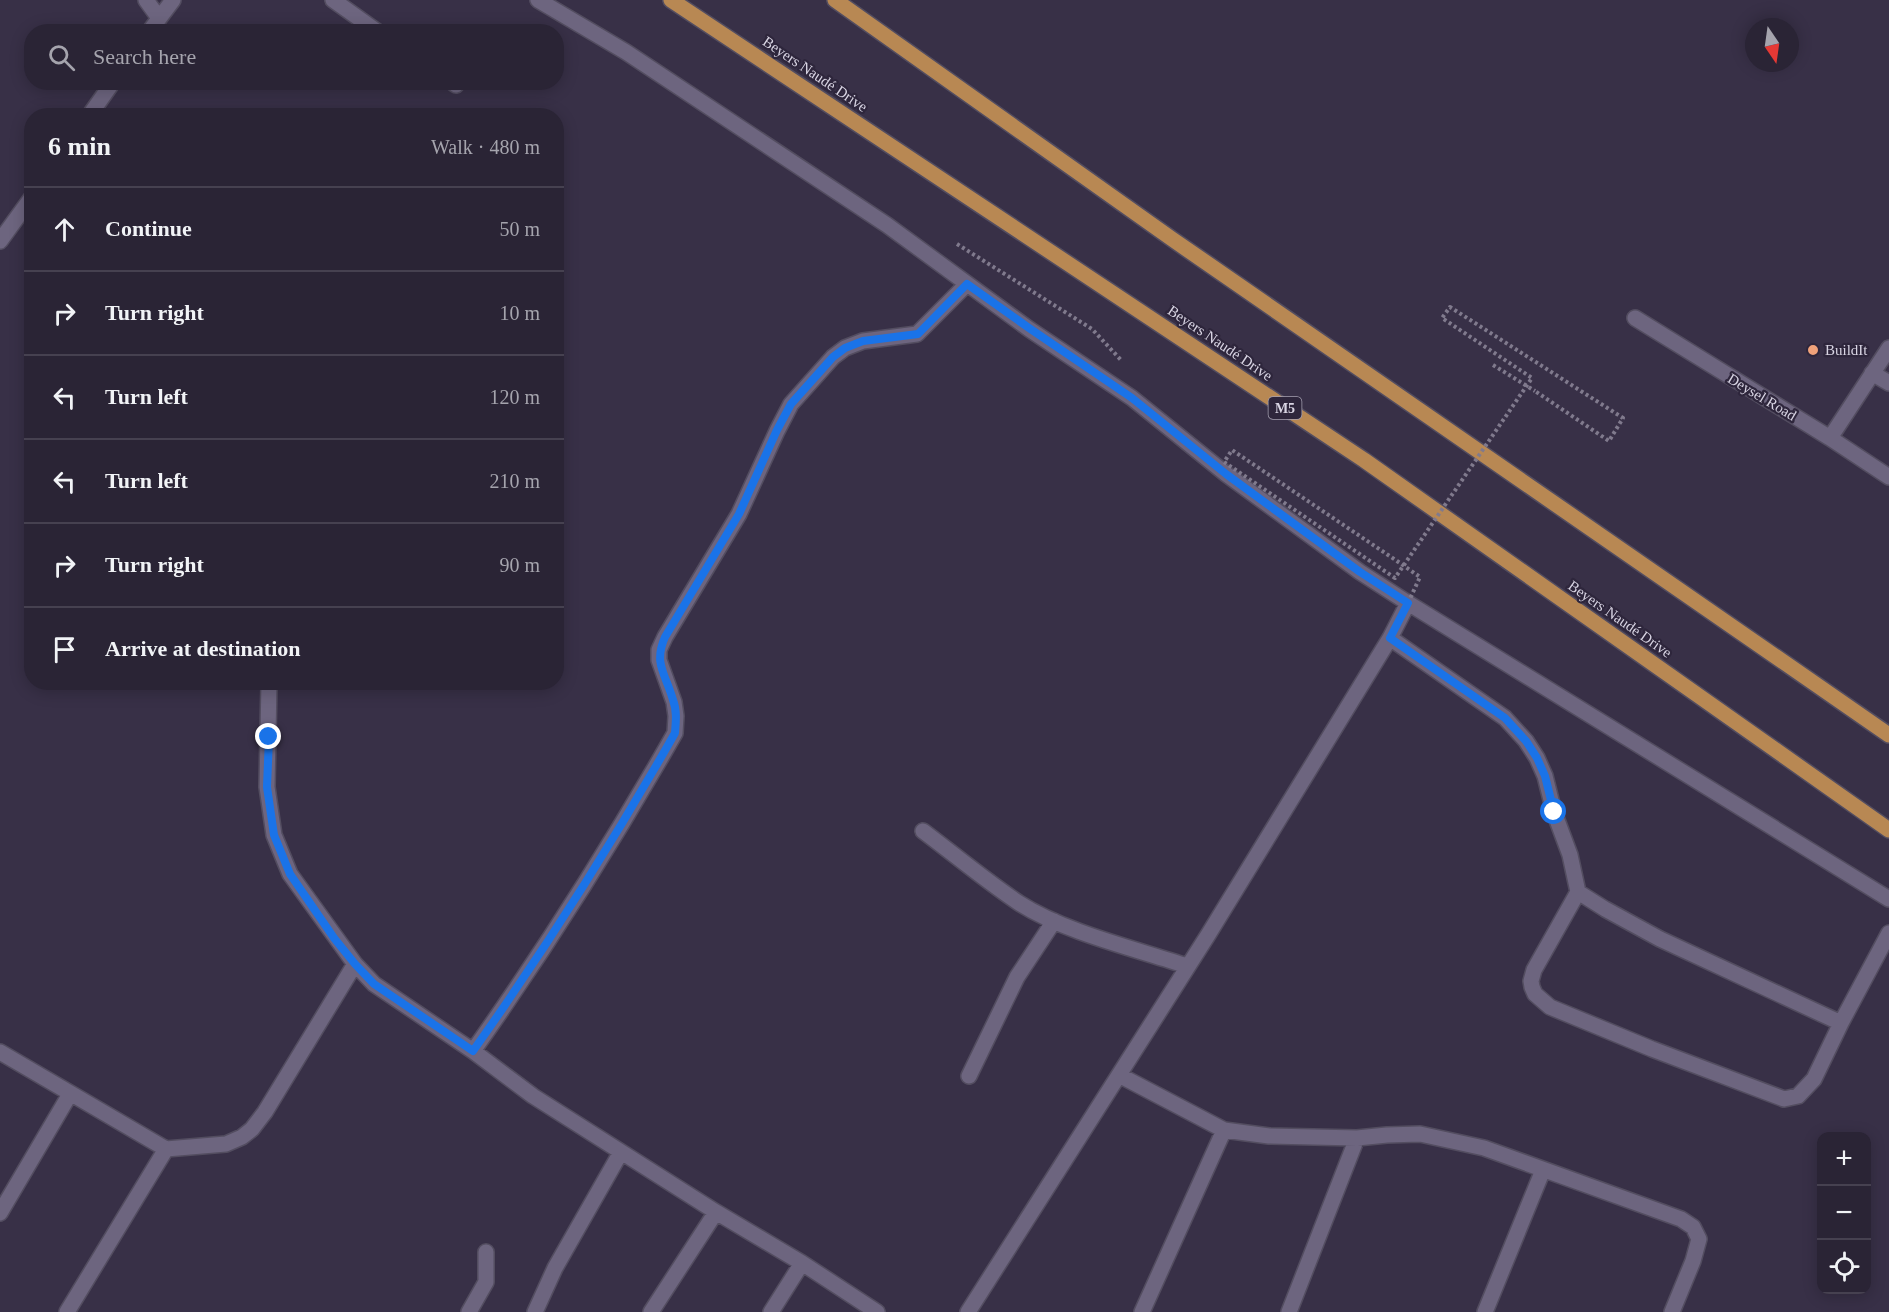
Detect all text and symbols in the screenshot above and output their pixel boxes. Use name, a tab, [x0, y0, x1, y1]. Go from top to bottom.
north arrow	[1745, 18, 1799, 72]
search box	[24, 24, 564, 90]
street label: Beyers Naudé Drive	[760, 33, 871, 115]
icon: search	[45, 41, 78, 74]
text: Search here	[93, 44, 196, 69]
text: 6 min	[48, 132, 111, 161]
text: Walk · 480 m	[431, 136, 540, 158]
icon: ahead	[48, 213, 81, 246]
text: Continue	[105, 216, 192, 241]
text: 50 m	[499, 218, 540, 240]
icon: right	[48, 297, 81, 330]
text: Turn right	[105, 300, 204, 325]
text: 10 m	[499, 302, 540, 324]
street label: Beyers Naudé Drive	[1165, 302, 1276, 384]
place label: BuildIt	[1825, 342, 1868, 358]
marker: BuildIt	[1806, 343, 1820, 357]
street label: Deysel Road	[1725, 370, 1800, 424]
icon: left	[48, 381, 81, 414]
text: Turn left	[105, 384, 188, 409]
text: 120 m	[489, 386, 540, 408]
road number: M5	[1268, 397, 1302, 419]
icon: left	[48, 465, 81, 498]
text: Turn left	[105, 468, 188, 493]
text: 210 m	[489, 470, 540, 492]
icon: right	[48, 549, 81, 582]
text: Turn right	[105, 552, 204, 577]
text: 90 m	[499, 554, 540, 576]
street label: Beyers Naudé Drive	[1565, 577, 1675, 661]
icon: arrive	[48, 633, 81, 666]
text: Arrive at destination	[105, 636, 301, 661]
route end	[255, 723, 281, 749]
route start	[1540, 798, 1566, 824]
map controls	[1817, 1132, 1871, 1294]
button: +	[1817, 1132, 1871, 1186]
button: −	[1817, 1186, 1871, 1240]
button: locate	[1817, 1240, 1871, 1294]

